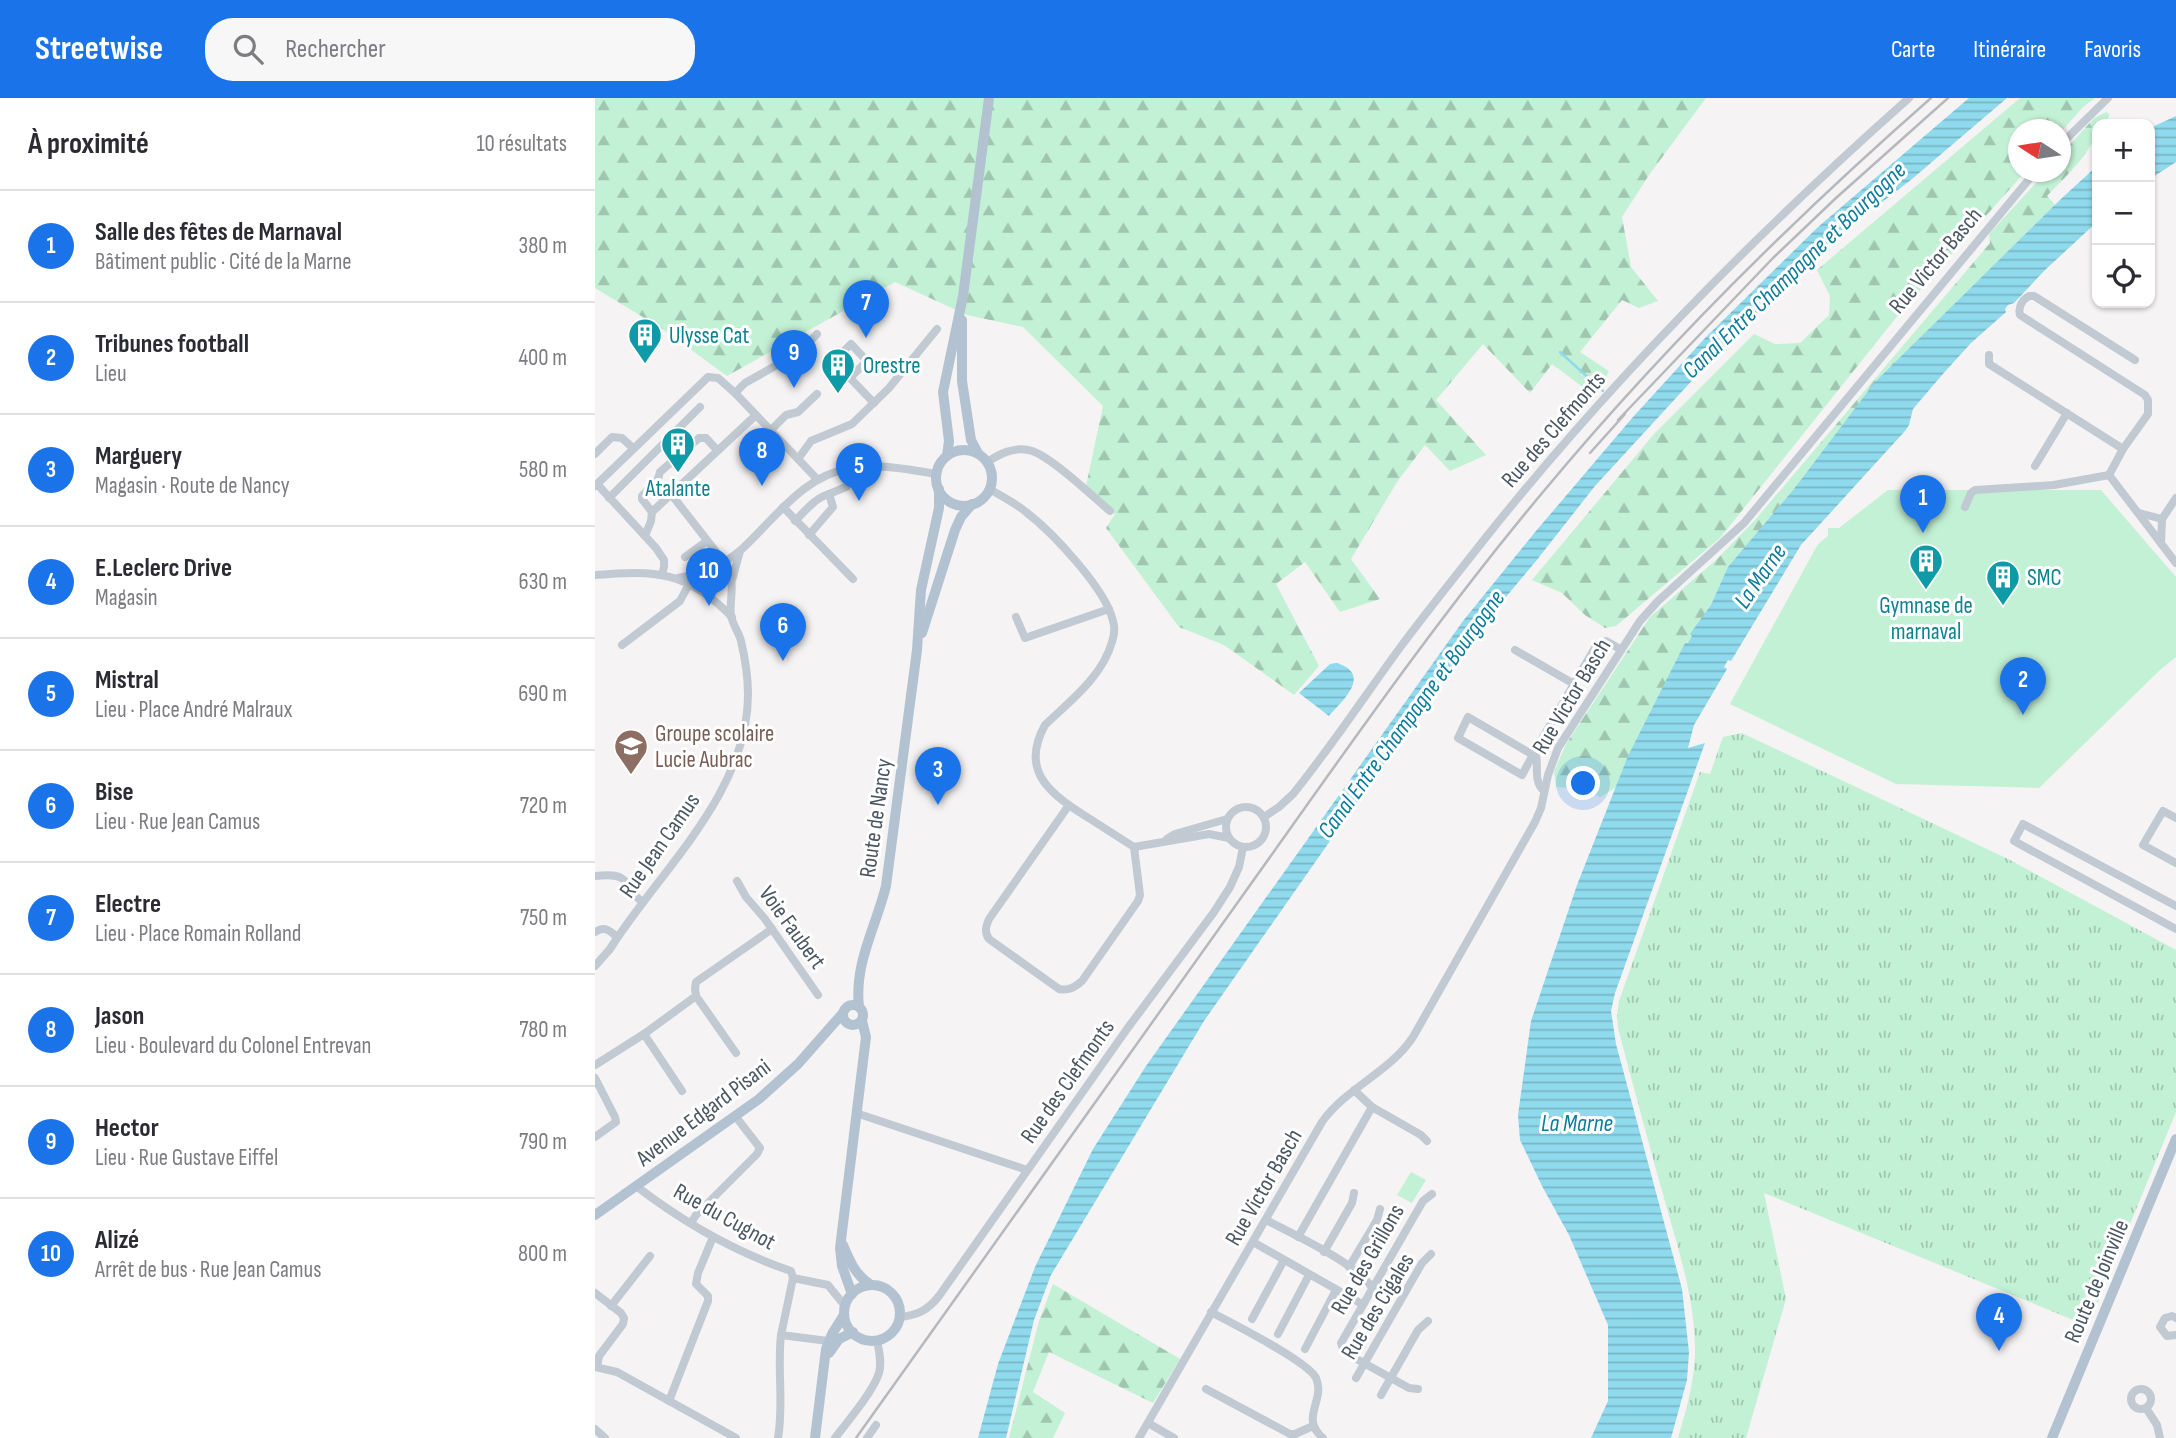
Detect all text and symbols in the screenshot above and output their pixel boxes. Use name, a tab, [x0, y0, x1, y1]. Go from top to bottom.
search box	[205, 18, 695, 81]
text: Streetwise	[35, 29, 163, 69]
icon: search	[229, 30, 267, 68]
text: Rechercher	[285, 34, 386, 65]
text: Carte	[1891, 35, 1935, 64]
text: Itinéraire	[1973, 35, 2046, 64]
text: Favoris	[2084, 35, 2141, 64]
north arrow	[2008, 119, 2071, 182]
map controls	[2092, 119, 2155, 308]
button: +	[2092, 119, 2155, 182]
text: À proximité	[28, 126, 149, 162]
text: 10 résultats	[477, 130, 567, 158]
water label: Canal Entre Champagne et Bourgogne	[1677, 156, 1912, 385]
button: −	[2092, 182, 2155, 245]
street label: Rue Victor Basch	[1883, 202, 1988, 319]
text: Salle des fêtes de Marnaval	[95, 217, 342, 248]
text: 1	[46, 232, 56, 260]
text: 380 m	[519, 232, 567, 260]
button: locate	[2092, 245, 2155, 308]
text: Bâtiment public · Cité de la Marne	[95, 248, 352, 276]
pin: 7	[843, 280, 889, 338]
building icon: Ulysse Cat	[626, 316, 664, 365]
place label: Ulysse Cat	[669, 322, 749, 350]
text: Tribunes football	[95, 329, 249, 360]
pin: 9	[771, 330, 817, 388]
text: 2	[46, 344, 56, 372]
text: 400 m	[518, 344, 567, 372]
building icon: Orestre	[819, 346, 857, 395]
place label: Orestre	[863, 352, 921, 380]
text: Lieu	[95, 360, 127, 388]
street label: Rue des Clefmonts	[1496, 366, 1612, 493]
building icon: Atalante	[659, 425, 697, 474]
pin: 8	[739, 428, 785, 486]
text: Marguery	[95, 441, 182, 472]
pin: 5	[836, 443, 882, 501]
text: 3	[46, 456, 56, 484]
text: 580 m	[519, 456, 567, 484]
text: Magasin · Route de Nancy	[95, 472, 290, 500]
place label: Atalante	[645, 475, 710, 503]
pin: 1	[1900, 475, 1946, 533]
water label: La Marne	[1728, 539, 1793, 614]
building icon: Gymnase de marnaval	[1907, 542, 1945, 591]
pin: 10	[686, 548, 732, 606]
text: E.Leclerc Drive	[95, 553, 232, 584]
building icon: SMC	[1984, 558, 2022, 607]
place label: SMC	[2027, 564, 2062, 592]
text: 4	[46, 568, 56, 596]
text: 630 m	[519, 568, 567, 596]
text: Magasin	[95, 584, 158, 612]
water label: Canal Entre Champagne et Bourgogne	[1312, 585, 1511, 844]
place label: Gymnase de marnaval	[1879, 592, 1973, 646]
pin: 6	[760, 603, 806, 661]
street label: Rue Victor Basch	[1526, 634, 1617, 759]
pin: 2	[2000, 657, 2046, 715]
text: Mistral	[95, 665, 159, 696]
text: 5	[46, 680, 56, 708]
text: 690 m	[518, 680, 567, 708]
text: Lieu · Place André Malraux	[95, 696, 292, 724]
place label: Groupe scolaire Lucie Aubrac	[655, 720, 774, 774]
school or university icon: Groupe scolaire Lucie Aubrac	[612, 727, 650, 776]
pin: 3	[915, 747, 961, 805]
street label: Route de Nancy	[854, 757, 898, 880]
your location	[1566, 766, 1600, 800]
text: Bise	[95, 777, 134, 808]
street label: Rue Jean Camus	[613, 788, 706, 903]
text: 6	[46, 792, 56, 820]
text: 720 m	[520, 792, 567, 820]
text: Lieu · Rue Jean Camus	[95, 808, 260, 836]
street label: Voie Faubert	[753, 881, 832, 975]
text: Electre	[95, 889, 161, 920]
text: 7	[46, 904, 56, 932]
text: 750 m	[520, 904, 567, 932]
text: Lieu · Place Romain Rolland	[95, 920, 301, 948]
text: Jason	[95, 1001, 144, 1032]
street label: Rue des Clefmonts	[1015, 1014, 1121, 1149]
text: 8	[46, 1016, 56, 1044]
text: 780 m	[519, 1016, 567, 1044]
text: Lieu · Boulevard du Colonel Entrevan	[95, 1032, 371, 1060]
street label: Avenue Edgard Pisani	[630, 1053, 776, 1173]
water label: La Marne	[1541, 1109, 1613, 1138]
text: Hector	[95, 1113, 159, 1144]
street label: Rue Victor Basch	[1219, 1124, 1308, 1251]
text: 9	[46, 1128, 56, 1156]
text: 790 m	[519, 1128, 567, 1156]
text: Lieu · Rue Gustave Eiffel	[95, 1144, 278, 1172]
street label: Rue du Cugnot	[669, 1177, 780, 1256]
street label: Rue des Grillons	[1325, 1199, 1411, 1320]
street label: Route de Joinville	[2058, 1216, 2135, 1347]
text: Alizé	[95, 1225, 139, 1256]
text: 10	[41, 1240, 61, 1268]
text: 800 m	[518, 1240, 567, 1268]
street label: Rue des Cigales	[1335, 1248, 1420, 1365]
text: Arrêt de bus · Rue Jean Camus	[95, 1256, 321, 1284]
pin: 4	[1976, 1293, 2022, 1351]

